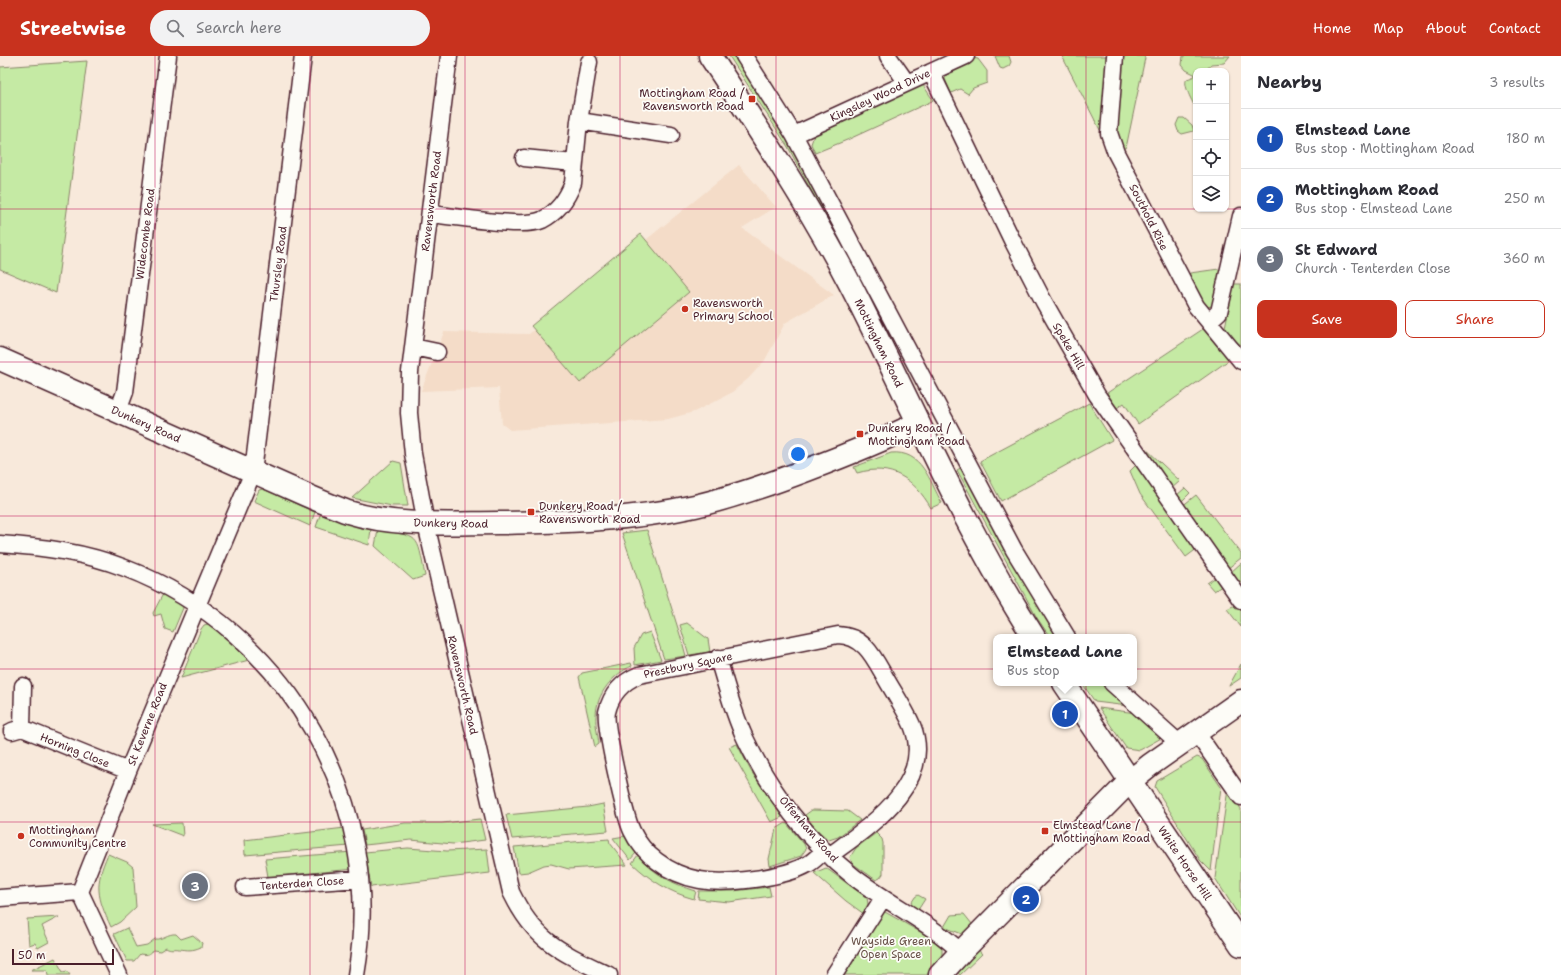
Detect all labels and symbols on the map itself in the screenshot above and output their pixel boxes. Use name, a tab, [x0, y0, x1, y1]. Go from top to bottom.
street label: Kingsley Wood Drive	[828, 66, 933, 125]
place label: Mottingham Road / Ravensworth Road	[639, 86, 745, 114]
marker: Mottingham Road / Ravensworth Road	[747, 94, 757, 104]
street label: Ravensworth Road	[418, 150, 445, 252]
street label: Southold Rise	[1125, 181, 1172, 253]
street label: Widecombe Road	[132, 187, 159, 281]
street label: Thursley Road	[266, 225, 291, 303]
place label: Ravensworth Primary School	[693, 296, 773, 324]
street label: Mottingham Road	[851, 296, 907, 390]
marker: Ravensworth Primary School	[680, 304, 690, 314]
street label: Speke Hill	[1049, 320, 1088, 373]
street label: Dunkery Road	[109, 402, 183, 447]
place label: Dunkery Road / Mottingham Road	[868, 421, 965, 449]
marker: Dunkery Road / Mottingham Road	[855, 429, 865, 439]
your location	[788, 444, 808, 464]
place label: Dunkery Road / Ravensworth Road	[539, 499, 640, 527]
marker: Dunkery Road / Ravensworth Road	[526, 507, 536, 517]
street label: Dunkery Road	[413, 515, 489, 532]
street label: Ravensworth Road	[444, 634, 481, 736]
street label: Prestbury Square	[642, 649, 734, 682]
street label: St Keverne Road	[124, 680, 171, 768]
pin: 1	[1052, 699, 1078, 729]
street label: Horning Close	[38, 730, 112, 771]
street label: Offenham Road	[776, 793, 842, 866]
place label: Elmstead Lane / Mottingham Road	[1053, 818, 1150, 846]
place label: Mottingham Community Centre	[29, 823, 126, 851]
street label: White Horse Hill	[1154, 823, 1215, 904]
marker: Elmstead Lane / Mottingham Road	[1040, 826, 1050, 836]
marker: Mottingham Community Centre	[16, 831, 26, 841]
pin: 3	[182, 871, 208, 901]
street label: Tenterden Close	[259, 873, 345, 894]
pin: 2	[1013, 884, 1039, 914]
park label: Wayside Green Open Space	[851, 934, 931, 962]
scale bar	[12, 947, 114, 966]

